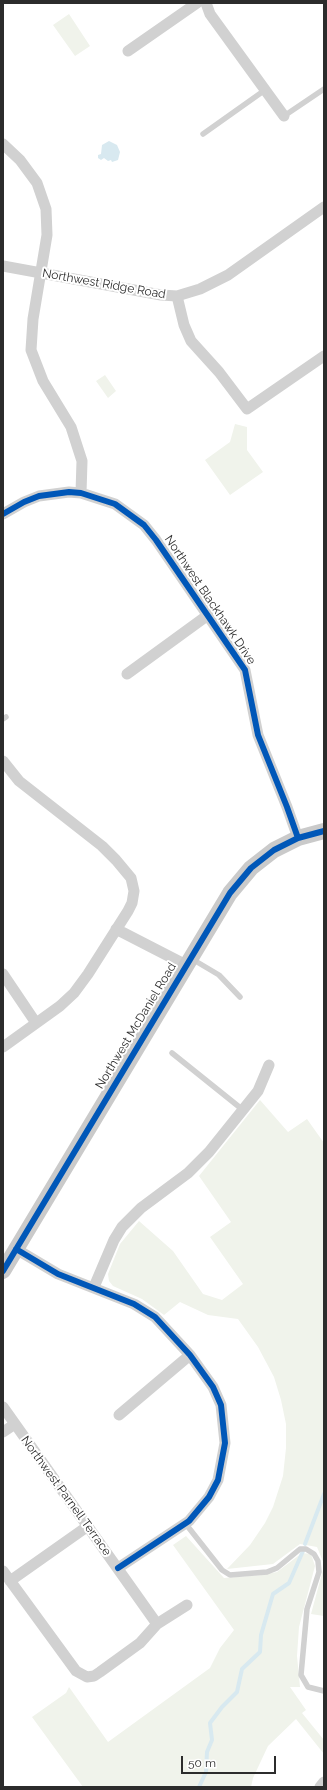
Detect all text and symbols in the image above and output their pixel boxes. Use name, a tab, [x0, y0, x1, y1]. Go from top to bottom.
street label: Northwest Ridge Road	[41, 266, 167, 302]
street label: Northwest Blackhawk Drive	[161, 533, 259, 667]
street label: Northwest McDaniel Road	[93, 960, 179, 1092]
street label: Northwest Parnell Terrace	[18, 1433, 114, 1559]
scale bar	[183, 1748, 278, 1774]
text: 50 m	[188, 1756, 216, 1770]

